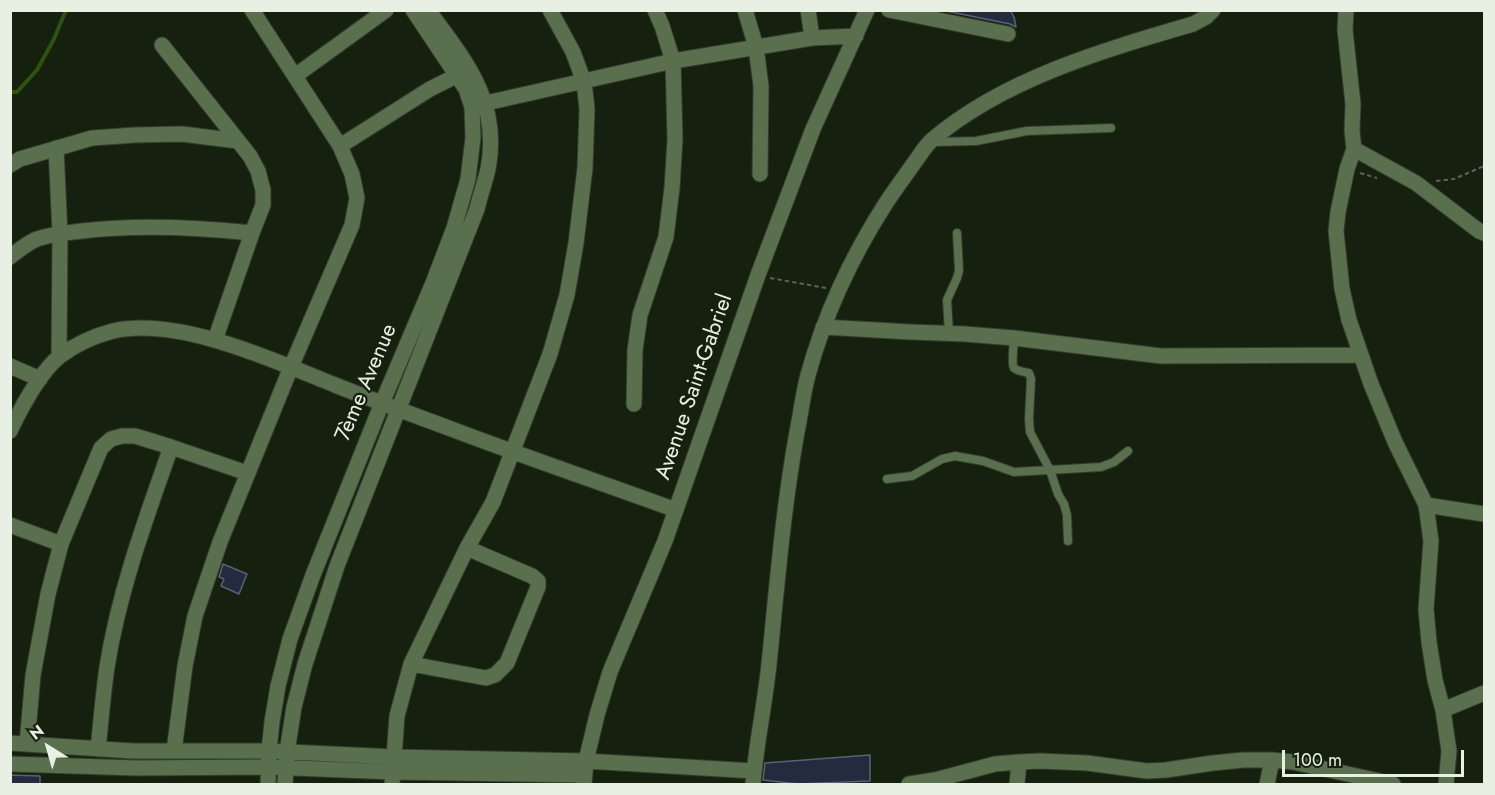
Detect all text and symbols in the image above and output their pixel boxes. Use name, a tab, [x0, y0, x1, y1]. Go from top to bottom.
street label: Avenue Saint-Gabriel	[651, 291, 739, 483]
street label: 7ème Avenue	[330, 320, 404, 446]
north arrow	[18, 717, 78, 777]
text: N	[25, 719, 49, 745]
scale bar	[1285, 738, 1466, 776]
text: 100 m	[1293, 747, 1342, 773]

